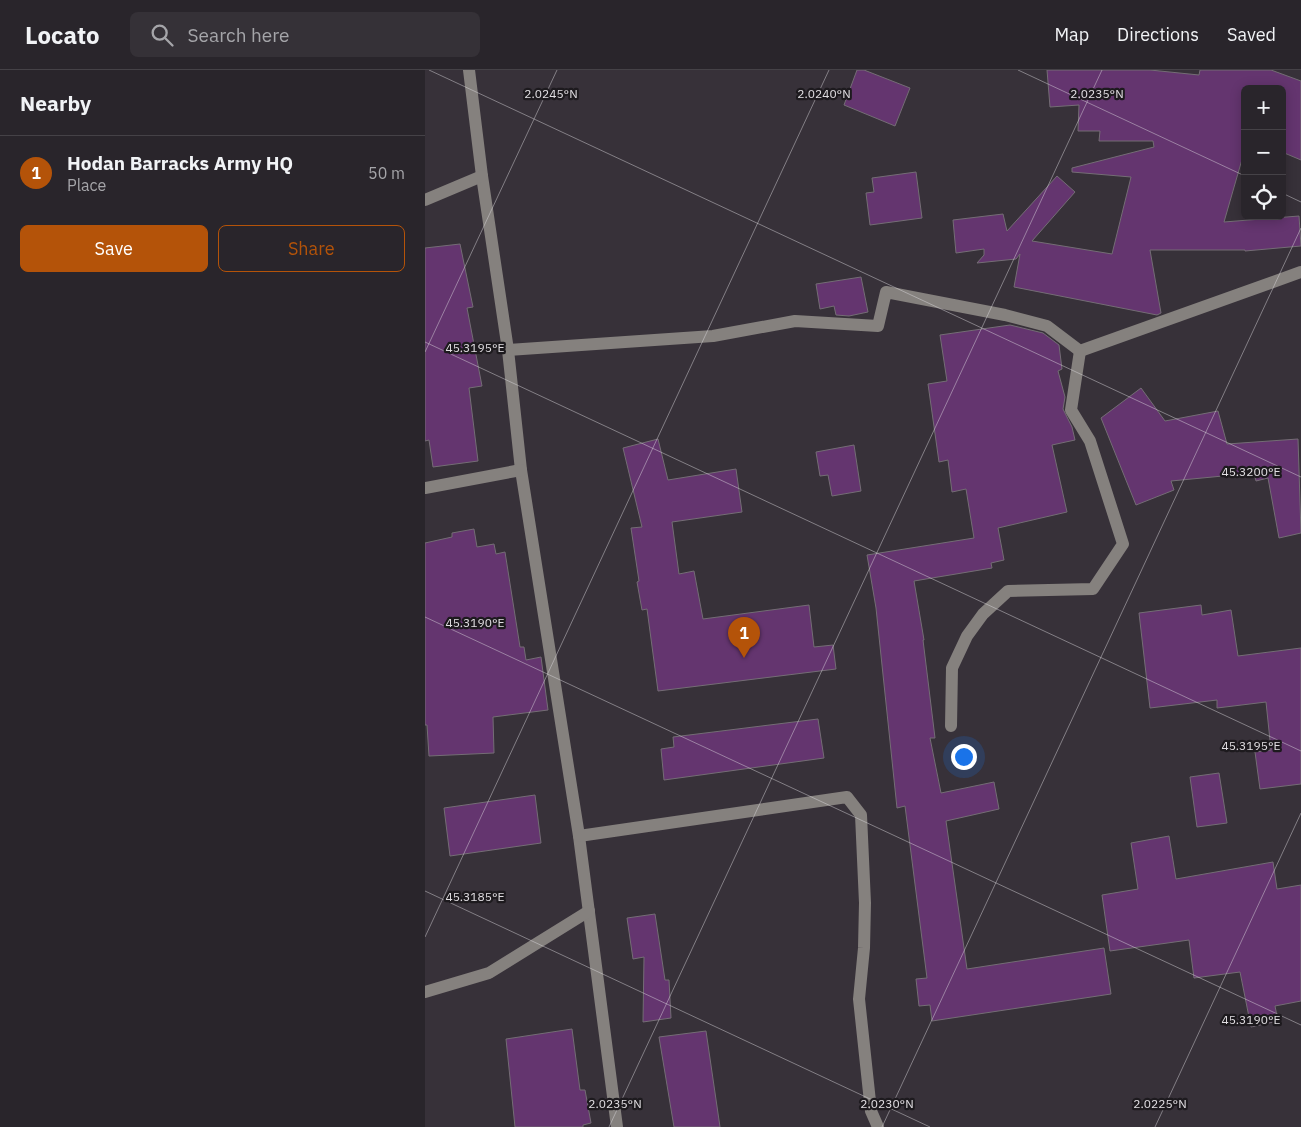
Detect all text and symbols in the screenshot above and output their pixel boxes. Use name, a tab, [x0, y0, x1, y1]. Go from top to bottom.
search box	[130, 12, 480, 57]
text: Locato	[25, 19, 100, 51]
icon: search	[148, 21, 176, 49]
text: Search here	[188, 23, 289, 47]
text: Map	[1054, 23, 1089, 46]
text: Directions	[1117, 23, 1199, 46]
text: Saved	[1227, 23, 1276, 46]
map controls	[1241, 85, 1286, 220]
button: +	[1241, 85, 1286, 130]
text: 2.0245°N	[524, 86, 578, 101]
text: 2.0240°N	[797, 86, 851, 101]
text: 2.0235°N	[1070, 86, 1124, 101]
text: Nearby	[20, 89, 91, 117]
button: −	[1241, 130, 1286, 175]
text: Hodan Barracks Army HQ	[67, 151, 293, 175]
text: 1	[31, 163, 41, 183]
text: 50 m	[368, 163, 405, 183]
text: Place	[67, 175, 106, 195]
button: locate	[1241, 175, 1286, 220]
button: Save	[20, 225, 208, 272]
button: Share	[218, 225, 405, 272]
text: 45.3195°E	[445, 340, 505, 355]
text: 45.3200°E	[1221, 464, 1281, 479]
text: 45.3190°E	[445, 615, 505, 630]
pin: 1	[728, 617, 760, 658]
text: 45.3195°E	[1221, 738, 1281, 753]
your location	[951, 744, 977, 770]
text: 45.3185°E	[445, 889, 505, 904]
text: 45.3190°E	[1221, 1012, 1281, 1027]
text: 2.0235°N	[588, 1096, 642, 1111]
text: 2.0230°N	[860, 1096, 914, 1111]
text: 2.0225°N	[1133, 1096, 1187, 1111]

